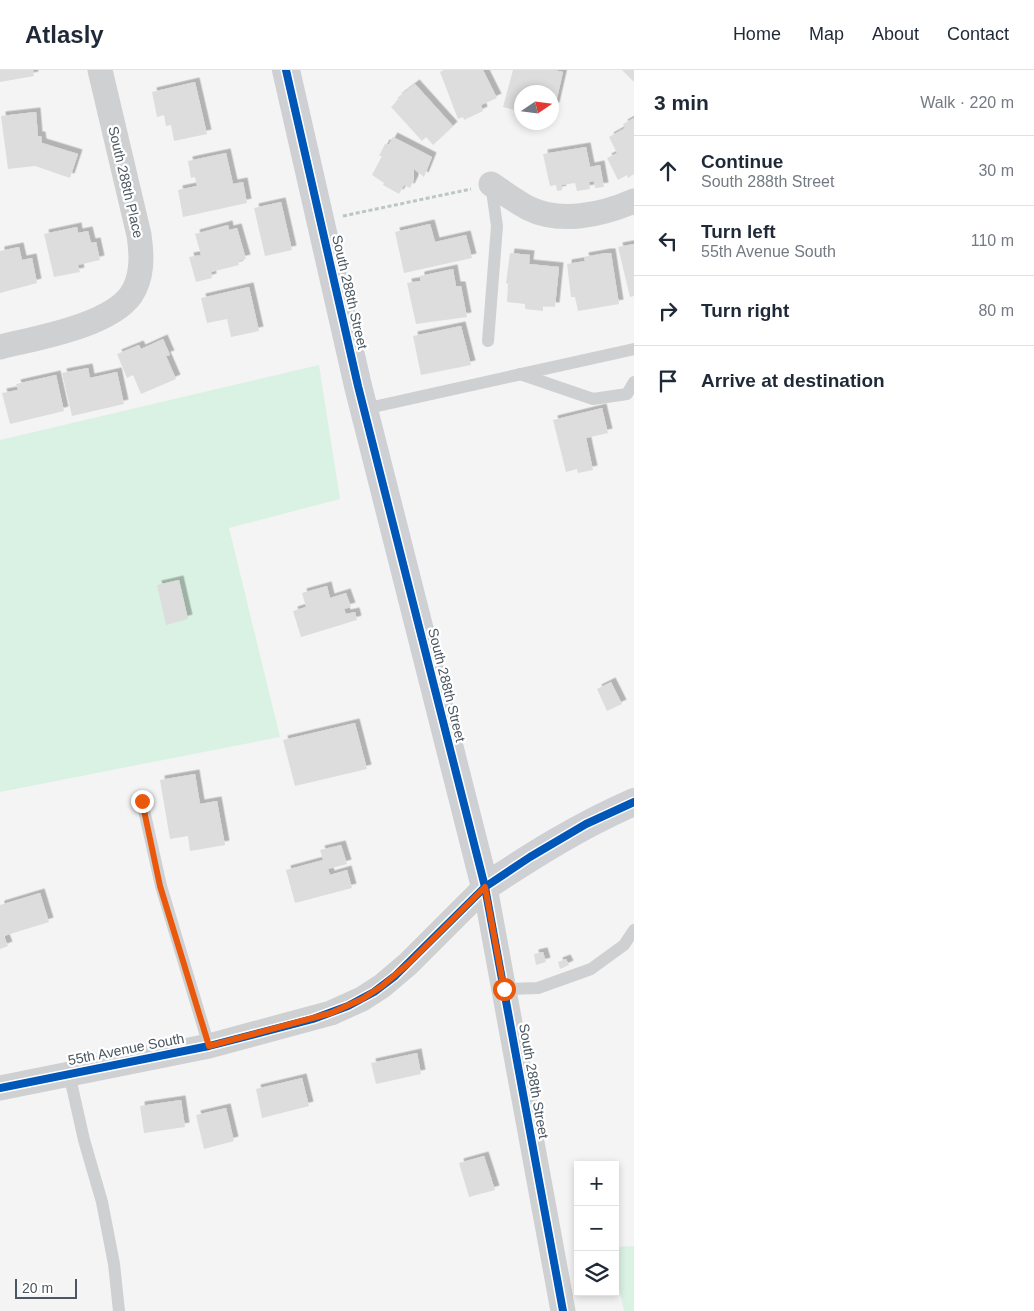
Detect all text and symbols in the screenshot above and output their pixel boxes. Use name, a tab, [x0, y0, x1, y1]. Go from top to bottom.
text: Atlasly	[25, 21, 104, 48]
text: Home	[733, 24, 781, 44]
text: Map	[809, 24, 844, 44]
text: About	[872, 24, 919, 44]
text: Contact	[947, 24, 1009, 44]
north arrow	[514, 85, 559, 130]
text: 3 min	[654, 91, 709, 114]
text: Walk · 220 m	[920, 94, 1014, 111]
street label: South 288th Place	[105, 124, 147, 240]
text: Continue	[701, 151, 783, 172]
icon: ahead	[654, 157, 682, 185]
text: 30 m	[978, 162, 1014, 179]
text: South 288th Street	[701, 173, 834, 190]
text: Turn left	[701, 221, 776, 242]
icon: left	[654, 227, 682, 255]
text: 110 m	[971, 232, 1014, 249]
street label: South 288th Street	[329, 233, 371, 351]
text: 55th Avenue South	[701, 243, 836, 260]
icon: right	[654, 297, 682, 325]
text: Turn right	[701, 300, 789, 321]
text: 80 m	[978, 302, 1014, 319]
icon: arrive	[654, 367, 682, 395]
text: Arrive at destination	[701, 370, 885, 391]
street label: South 288th Street	[425, 626, 469, 744]
route end	[131, 790, 154, 813]
route start	[493, 978, 516, 1001]
street label: South 288th Street	[516, 1022, 552, 1140]
street label: 55th Avenue South	[67, 1030, 185, 1068]
map controls	[574, 1161, 619, 1296]
button: +	[574, 1161, 619, 1206]
button: −	[574, 1206, 619, 1251]
button: layers	[574, 1251, 619, 1296]
scale bar	[15, 1276, 78, 1299]
text: 20 m	[22, 1280, 53, 1296]

